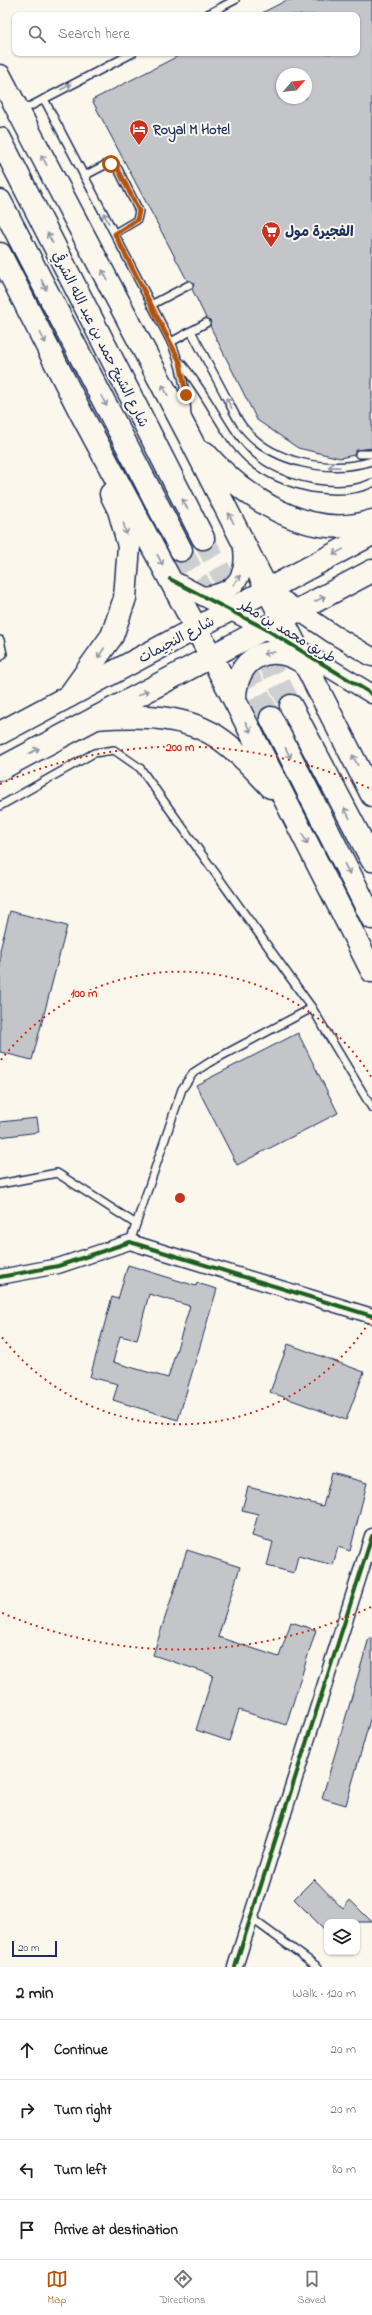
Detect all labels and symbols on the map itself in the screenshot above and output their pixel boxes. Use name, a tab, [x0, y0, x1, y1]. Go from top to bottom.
north arrow	[276, 68, 312, 104]
one-way arrow	[60, 83, 72, 91]
hotel icon: Royal M Hotel	[128, 118, 150, 146]
place label: Royal M Hotel	[152, 120, 231, 143]
one-way arrow	[40, 154, 47, 166]
route start	[102, 155, 120, 173]
one-way arrow	[102, 212, 110, 224]
supermarket icon: الفجيرة مول	[260, 220, 282, 248]
place label: الفجيرة مول	[285, 222, 354, 243]
one-way arrow	[46, 232, 53, 244]
street label: شارع الشيخ حمد بن عبد الله الشرقي	[46, 248, 153, 431]
one-way arrow	[100, 269, 108, 281]
one-way arrow	[41, 279, 48, 291]
one-way arrow	[40, 332, 47, 344]
one-way arrow	[161, 384, 168, 396]
route end	[177, 386, 195, 404]
one-way arrow	[100, 394, 108, 406]
one-way arrow	[225, 397, 232, 409]
one-way arrow	[328, 463, 341, 470]
one-way arrow	[181, 498, 188, 510]
one-way arrow	[227, 512, 234, 524]
one-way arrow	[121, 523, 129, 536]
one-way arrow	[332, 549, 344, 557]
one-way arrow	[157, 554, 165, 566]
one-way arrow	[232, 575, 241, 586]
one-way arrow	[313, 594, 325, 602]
street label: طريق محمد بن مطر	[234, 595, 340, 669]
street label: شارع النجيمات	[135, 611, 219, 669]
one-way arrow	[97, 647, 105, 658]
one-way arrow	[263, 650, 276, 658]
one-way arrow	[137, 688, 149, 696]
one-way arrow	[245, 721, 252, 733]
text: 200 m	[165, 739, 195, 757]
one-way arrow	[28, 747, 40, 754]
one-way arrow	[285, 747, 292, 759]
one-way arrow	[350, 754, 358, 766]
one-way arrow	[343, 807, 350, 819]
one-way arrow	[302, 833, 309, 845]
one-way arrow	[344, 863, 351, 875]
text: 100 m	[71, 985, 98, 1003]
centre of rings	[173, 1191, 187, 1205]
scale bar	[12, 1939, 57, 1958]

